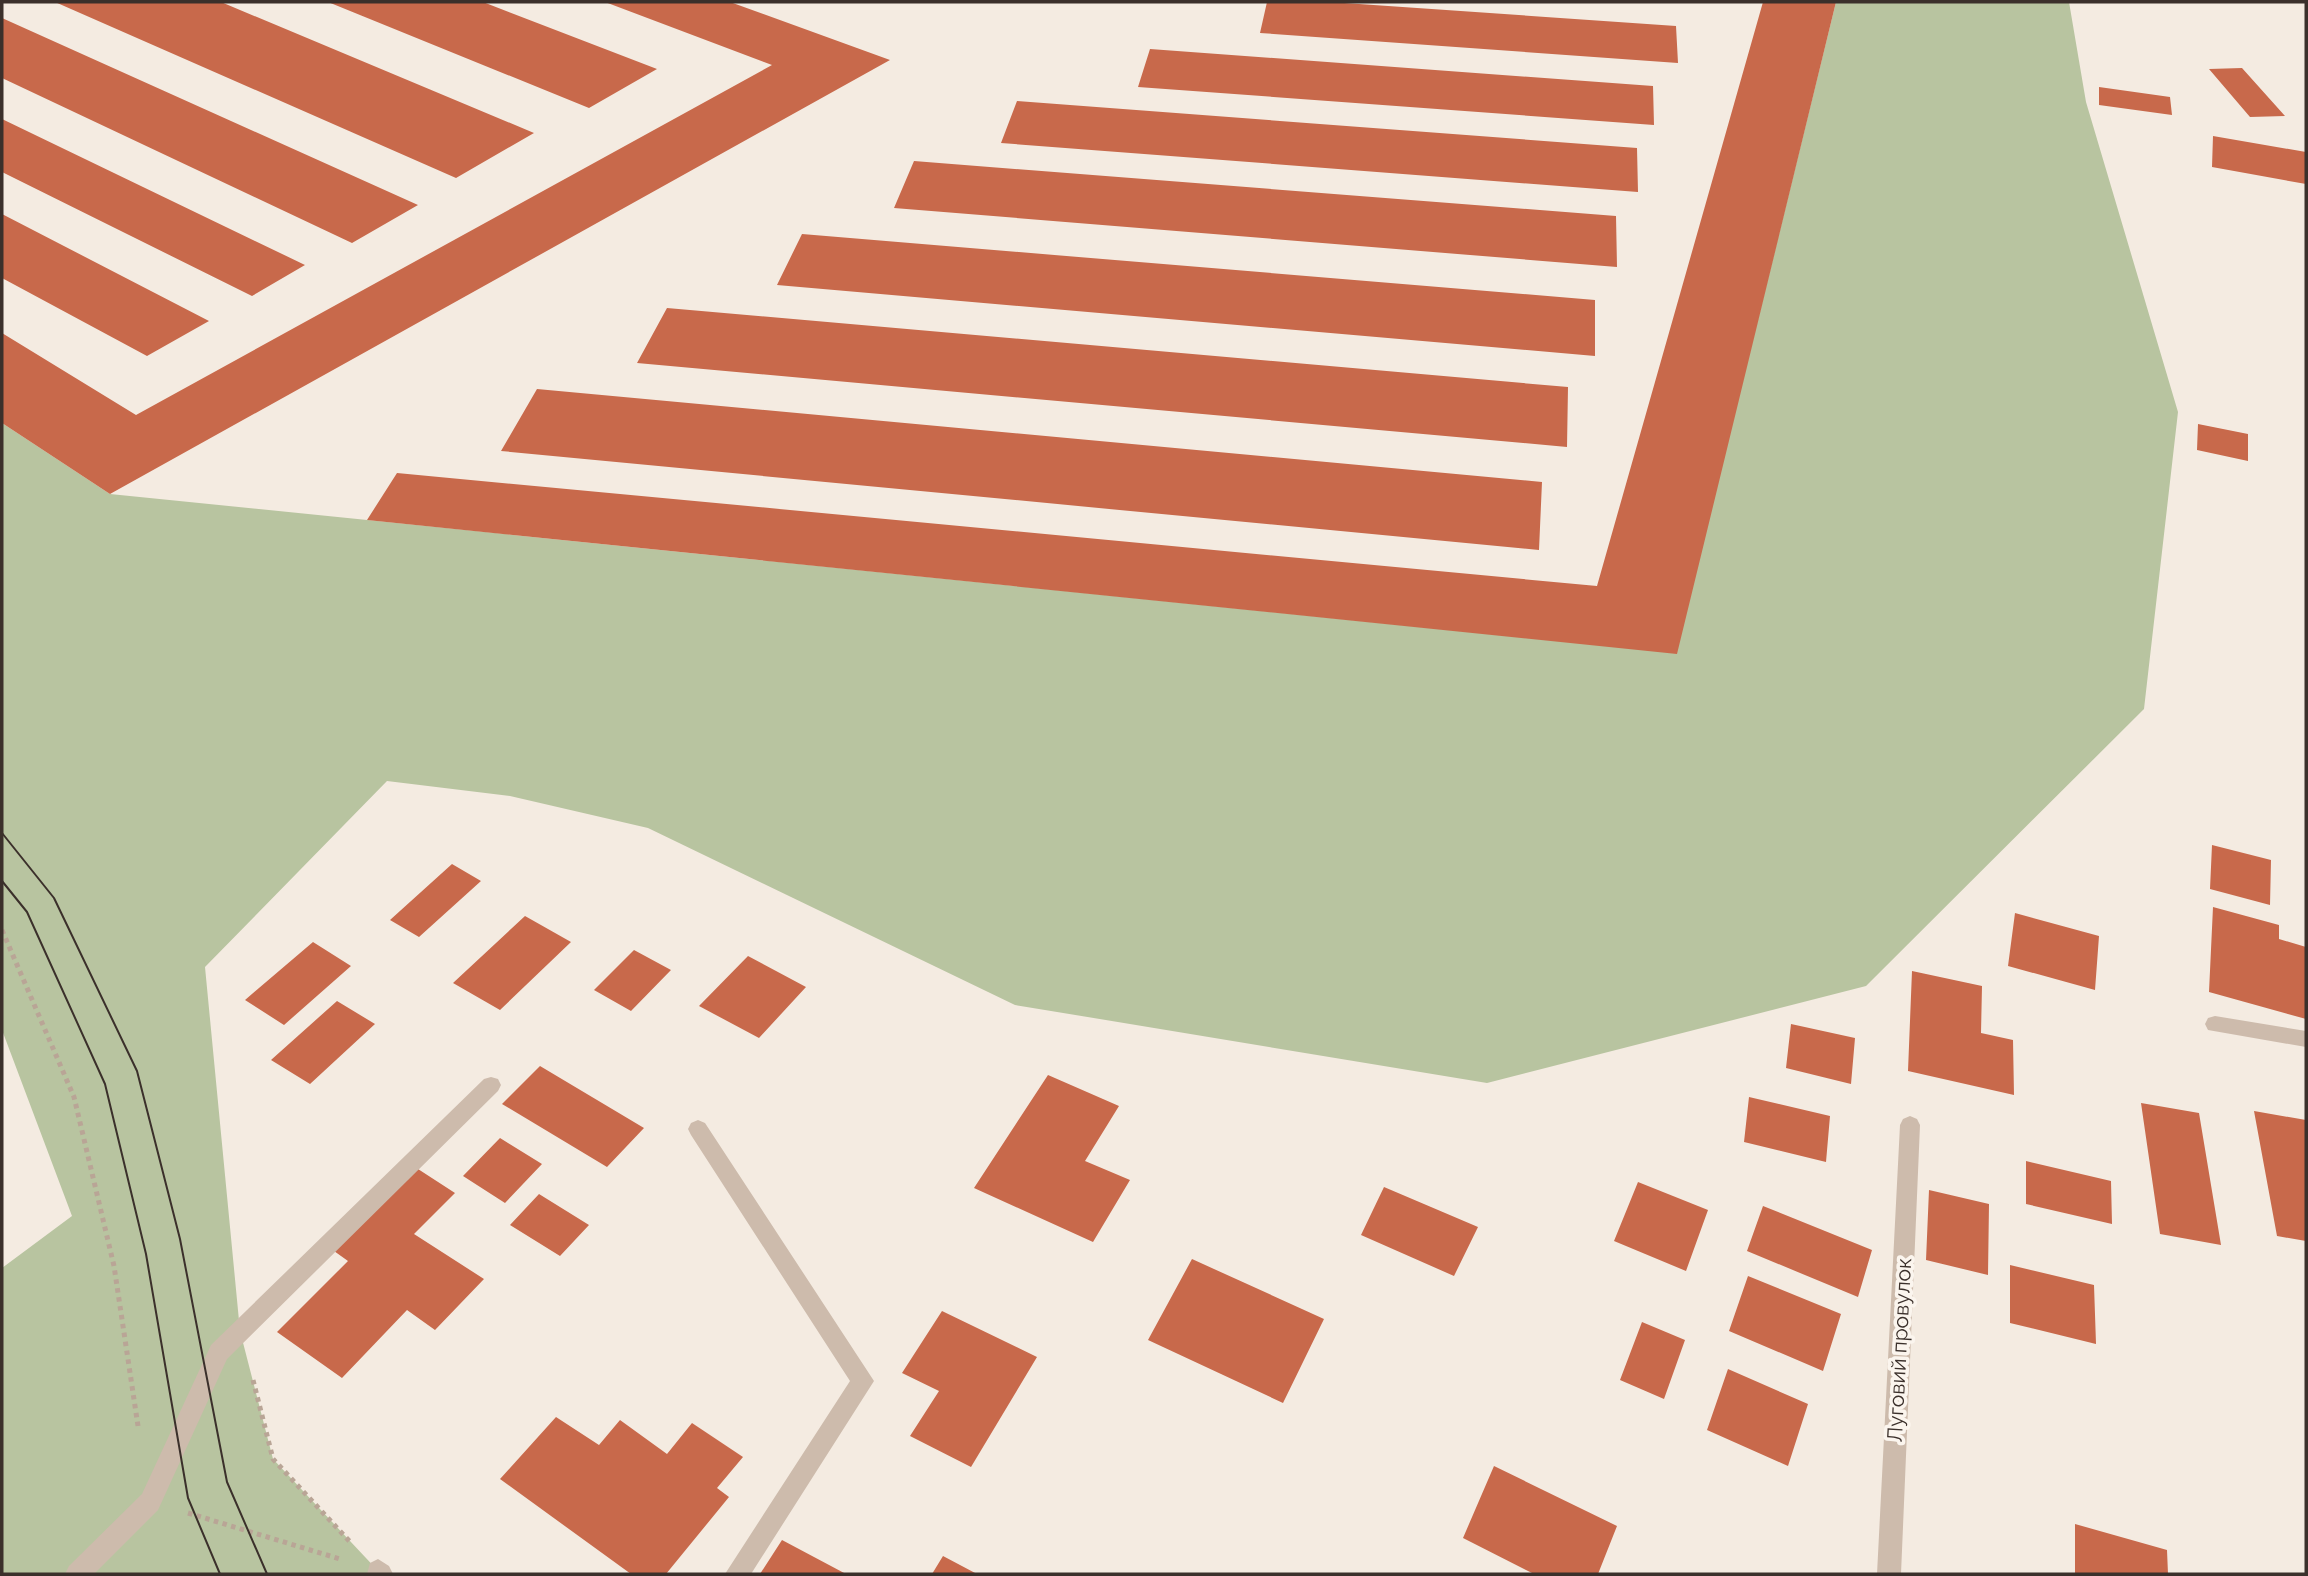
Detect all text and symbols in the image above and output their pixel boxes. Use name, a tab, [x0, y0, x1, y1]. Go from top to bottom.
street label: Луговий провулок	[1882, 1257, 1916, 1443]

